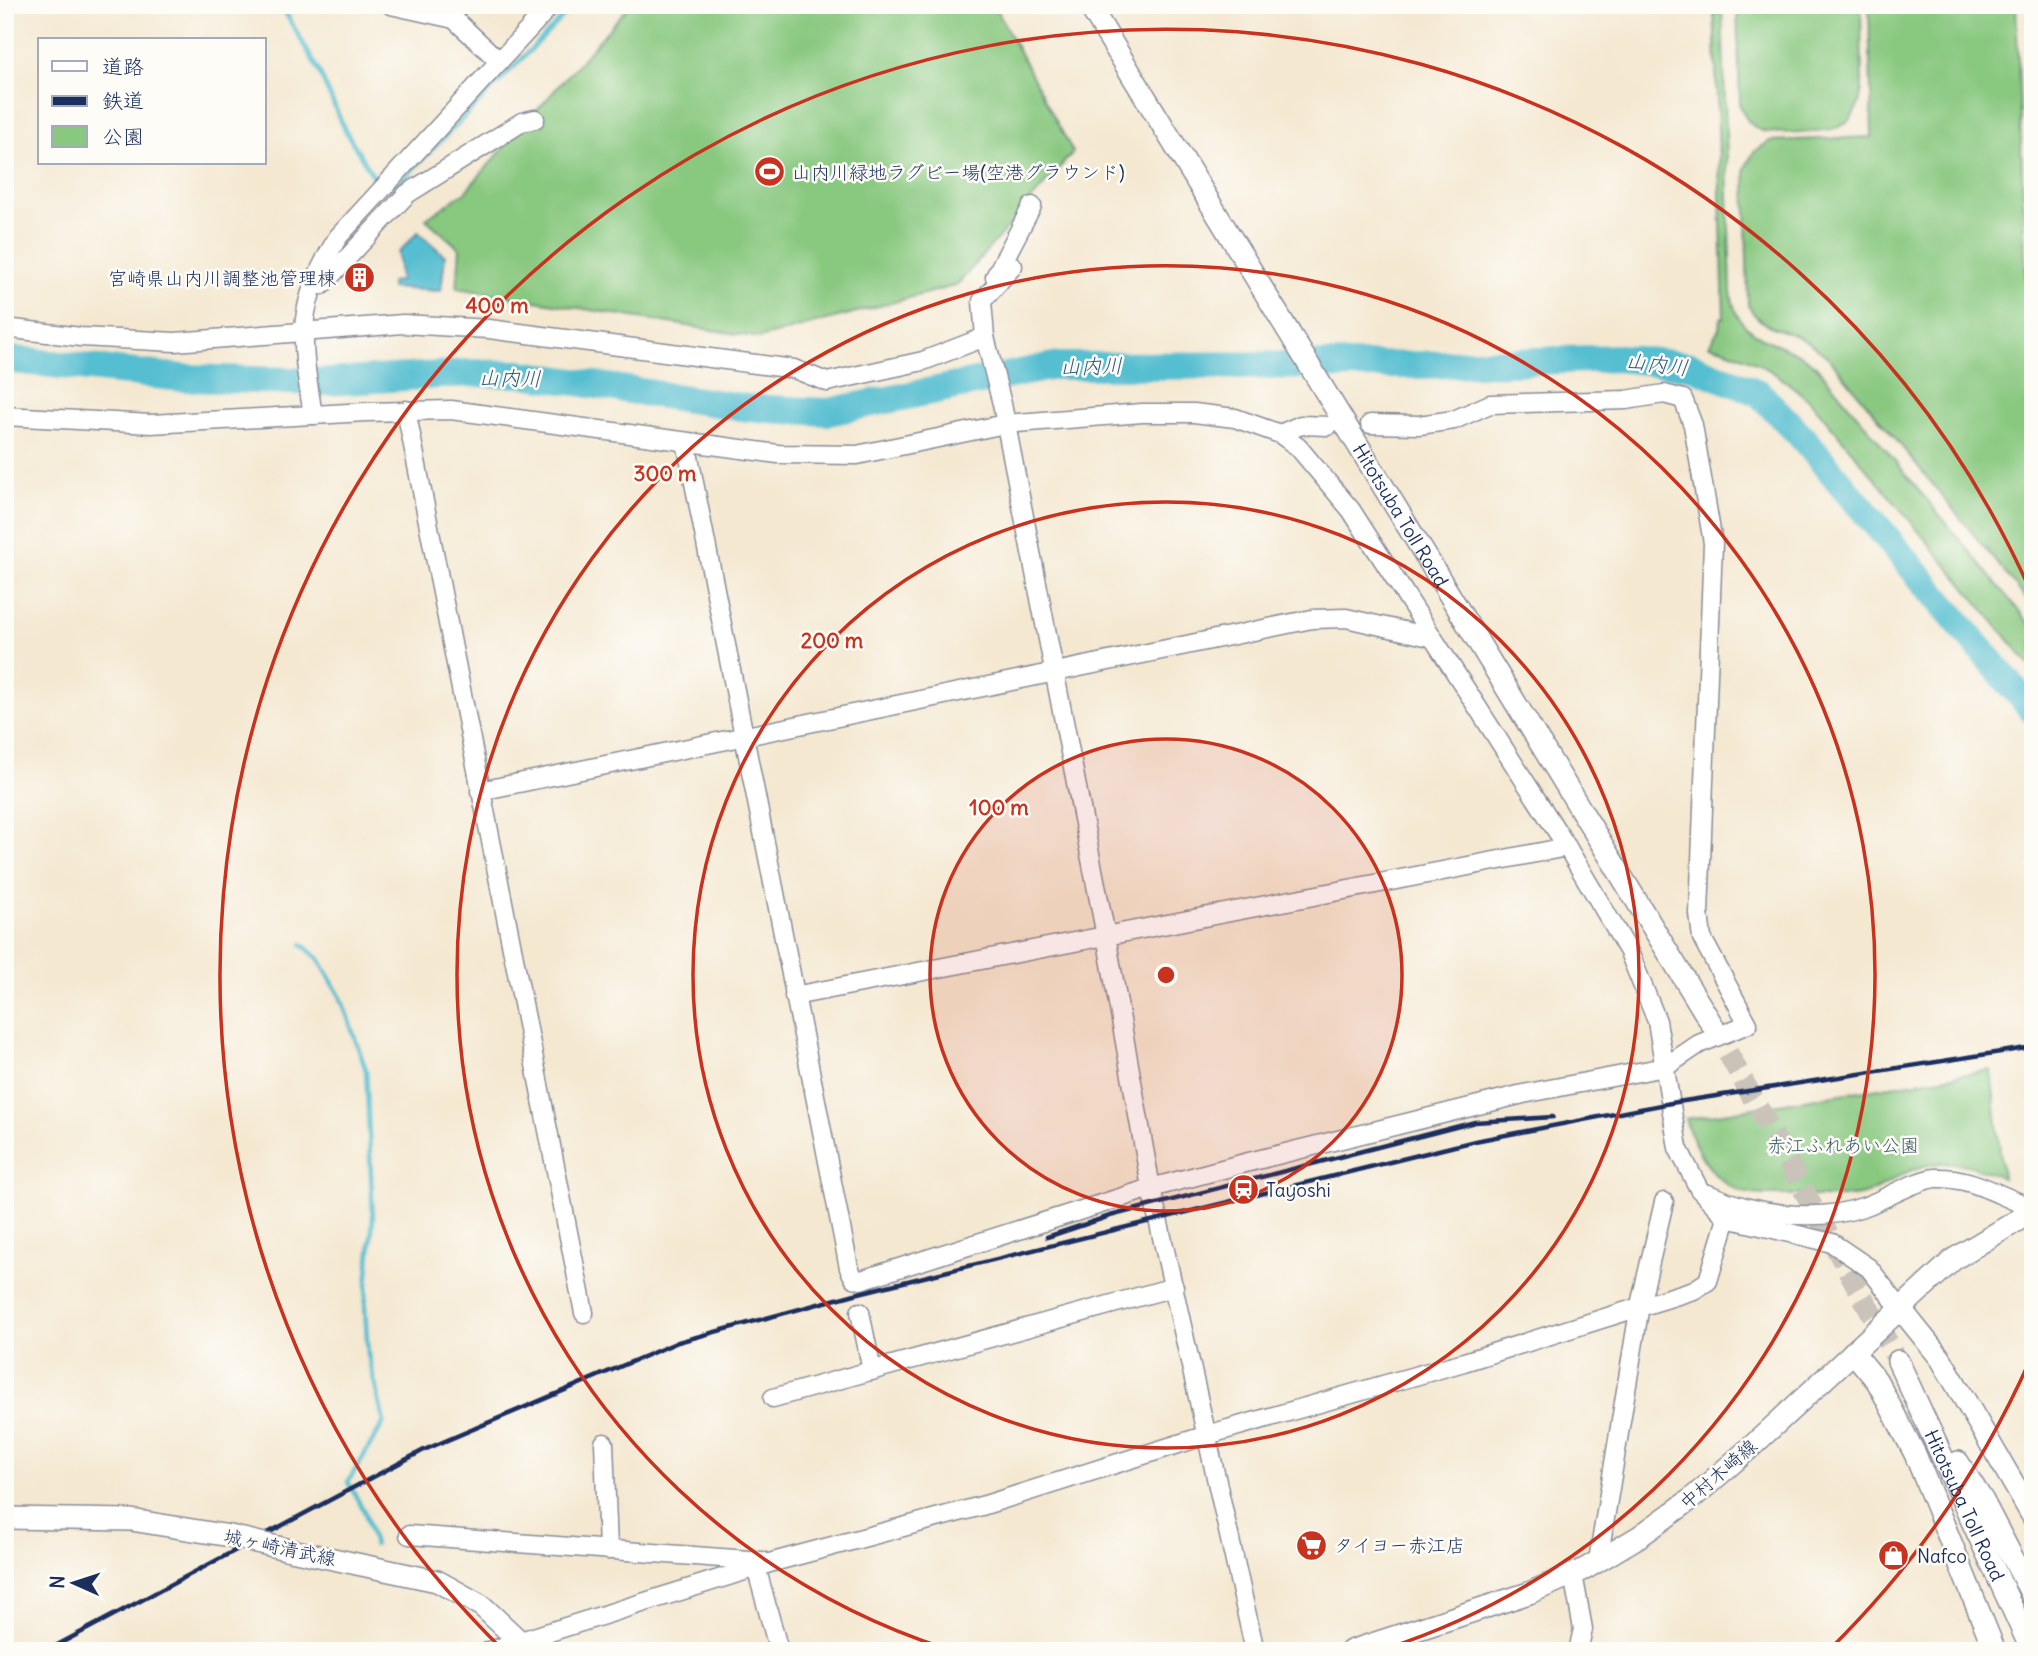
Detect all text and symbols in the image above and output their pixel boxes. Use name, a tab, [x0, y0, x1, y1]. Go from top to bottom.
legend	[38, 38, 266, 164]
text: 道路	[102, 53, 144, 80]
text: 鉄道	[102, 87, 144, 114]
text: 公園	[102, 123, 144, 150]
sports icon: 山内川緑地ラグビー場(空港グラウンド)	[752, 155, 786, 189]
place label: 山内川緑地ラグビー場(空港グラウンド)	[792, 160, 1125, 184]
building icon: 宮崎県山内川調整池管理棟	[342, 261, 376, 295]
place label: 宮崎県山内川調整池管理棟	[108, 266, 336, 290]
text: 400 m	[465, 292, 529, 319]
water label: 山内川	[1624, 347, 1690, 381]
water label: 山内川	[1059, 352, 1123, 380]
water label: 山内川	[478, 364, 542, 392]
street label: Hitotsuba Toll Road	[1348, 439, 1454, 591]
text: 300 m	[634, 460, 697, 487]
text: 200 m	[801, 627, 864, 654]
text: 100 m	[969, 794, 1029, 821]
centre of rings	[1154, 963, 1178, 987]
park label: 赤江ふれあい公園	[1767, 1133, 1919, 1157]
station icon: Tayoshi	[1226, 1173, 1260, 1207]
place label: Tayoshi	[1266, 1178, 1331, 1202]
street label: Hitotsuba Toll Road	[1919, 1426, 2010, 1585]
street label: 中村木崎線	[1674, 1434, 1762, 1514]
street label: 城ヶ崎清武線	[222, 1523, 338, 1571]
supermarket icon: タイヨー赤江店	[1294, 1528, 1328, 1562]
place label: タイヨー赤江店	[1334, 1533, 1465, 1557]
shop icon: Nafco	[1877, 1539, 1911, 1573]
place label: Nafco	[1917, 1544, 1967, 1568]
north arrow	[38, 1548, 108, 1618]
text: N	[45, 1575, 69, 1589]

